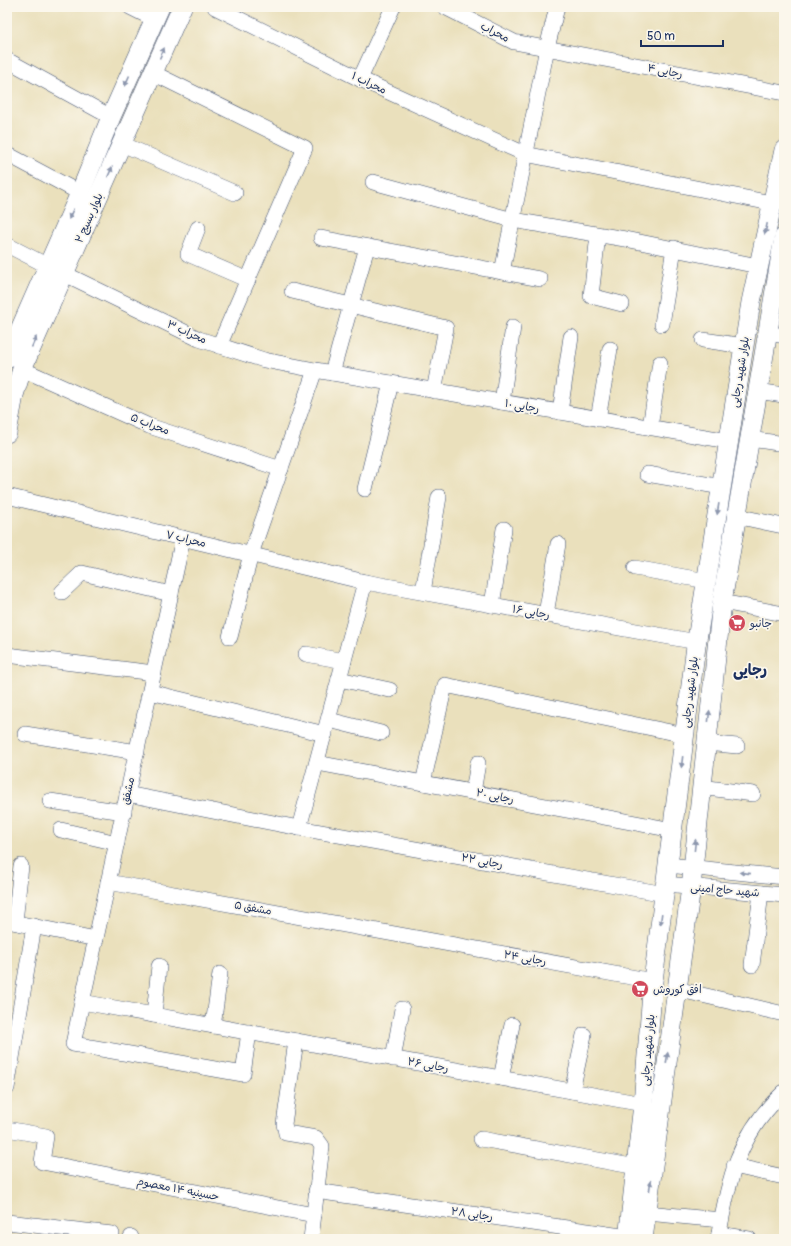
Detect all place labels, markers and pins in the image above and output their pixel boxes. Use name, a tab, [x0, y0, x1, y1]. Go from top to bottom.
supermarket icon: جانبو	[727, 613, 747, 633]
place label: جانبو	[749, 617, 772, 631]
supermarket icon: افق کوروش	[630, 979, 650, 999]
place label: افق کوروش	[653, 983, 702, 997]

